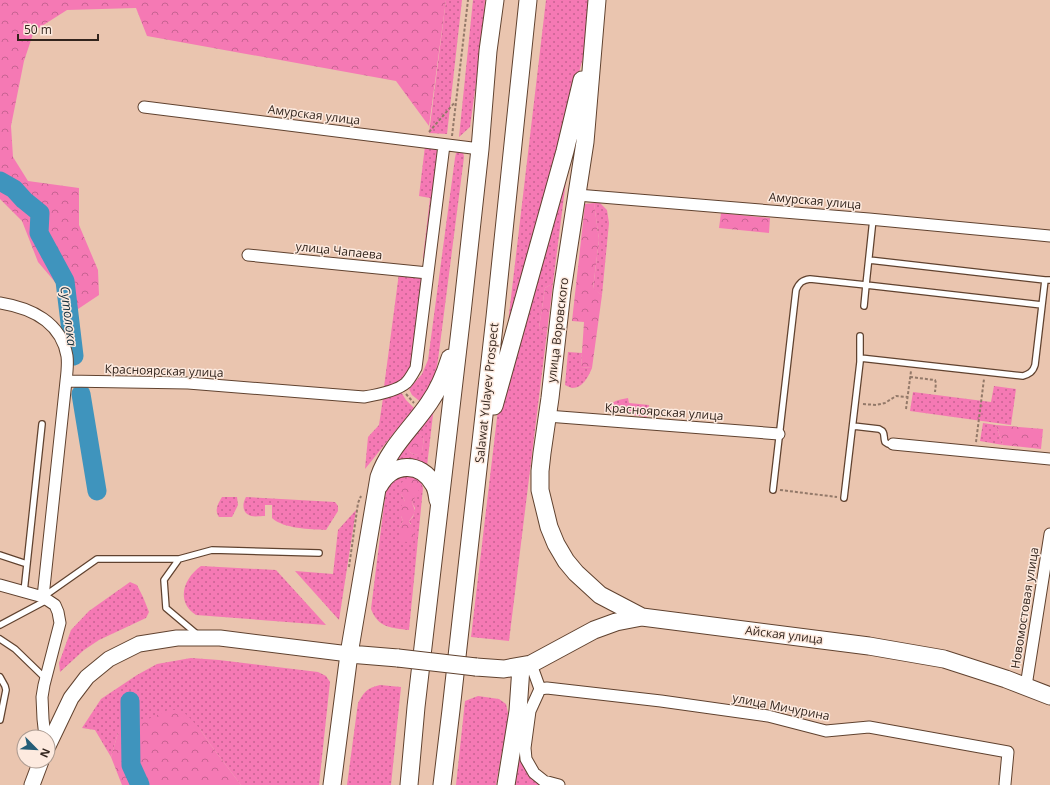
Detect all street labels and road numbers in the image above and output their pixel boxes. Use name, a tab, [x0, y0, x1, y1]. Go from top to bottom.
street label: Амурская улица	[267, 100, 361, 129]
street label: Амурская улица	[768, 188, 862, 213]
street label: улица Чапаева	[295, 237, 383, 264]
street label: улица Воровского	[543, 276, 572, 383]
street label: Salawat Yulayev Prospect	[471, 322, 502, 464]
street label: Красноярская улица	[104, 360, 224, 381]
street label: Красноярская улица	[604, 399, 724, 424]
street label: Новомостовая улица	[1007, 546, 1043, 670]
street label: Айская улица	[744, 621, 824, 648]
street label: улица Мичурина	[731, 689, 831, 724]

